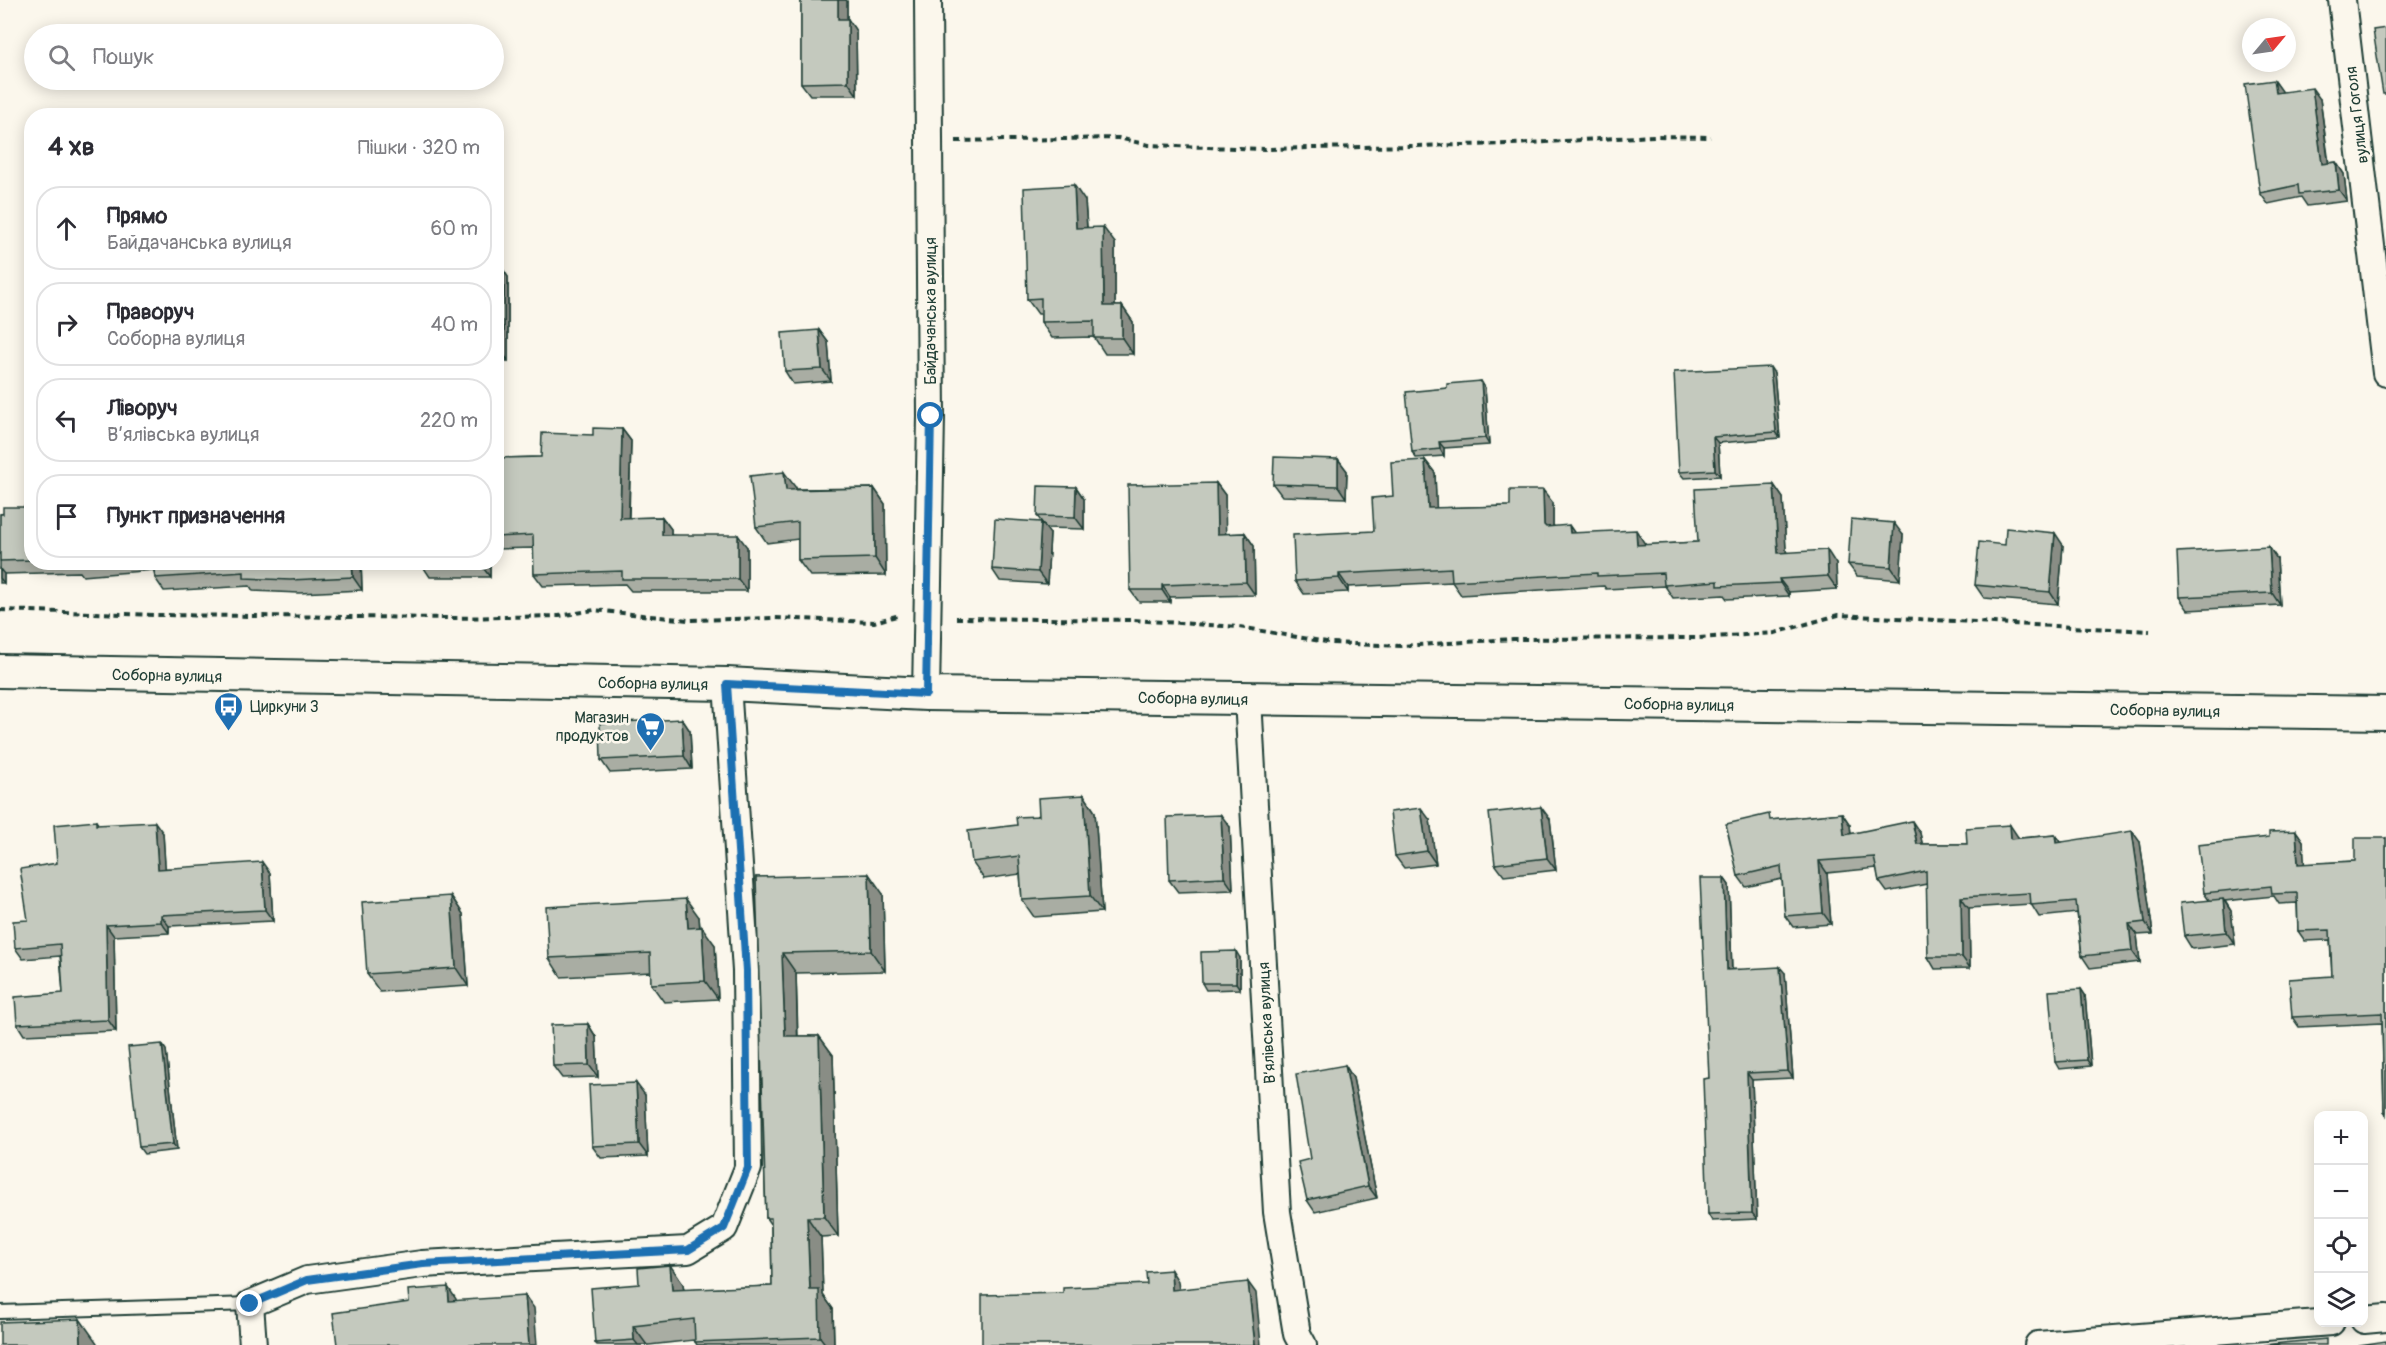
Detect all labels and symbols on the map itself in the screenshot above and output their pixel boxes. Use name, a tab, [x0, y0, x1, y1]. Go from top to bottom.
north arrow	[2242, 18, 2296, 72]
street label: вулиця Гоголя	[2341, 65, 2373, 164]
street label: Байдачанська вулиця	[921, 237, 941, 385]
route start	[917, 402, 943, 428]
street label: Соборна вулиця	[112, 665, 222, 687]
street label: Соборна вулиця	[598, 673, 708, 695]
street label: Соборна вулиця	[1138, 688, 1248, 710]
bus stop icon: Циркуни 3	[213, 690, 245, 732]
street label: Соборна вулиця	[1624, 694, 1734, 716]
place label: Циркуни 3	[250, 697, 319, 717]
street label: Соборна вулиця	[2110, 700, 2220, 722]
place label: Магазин продуктов	[556, 708, 629, 746]
supermarket icon: Магазин продуктов	[634, 710, 666, 752]
street label: В’ялівська вулиця	[1254, 962, 1280, 1084]
route end	[236, 1290, 262, 1316]

